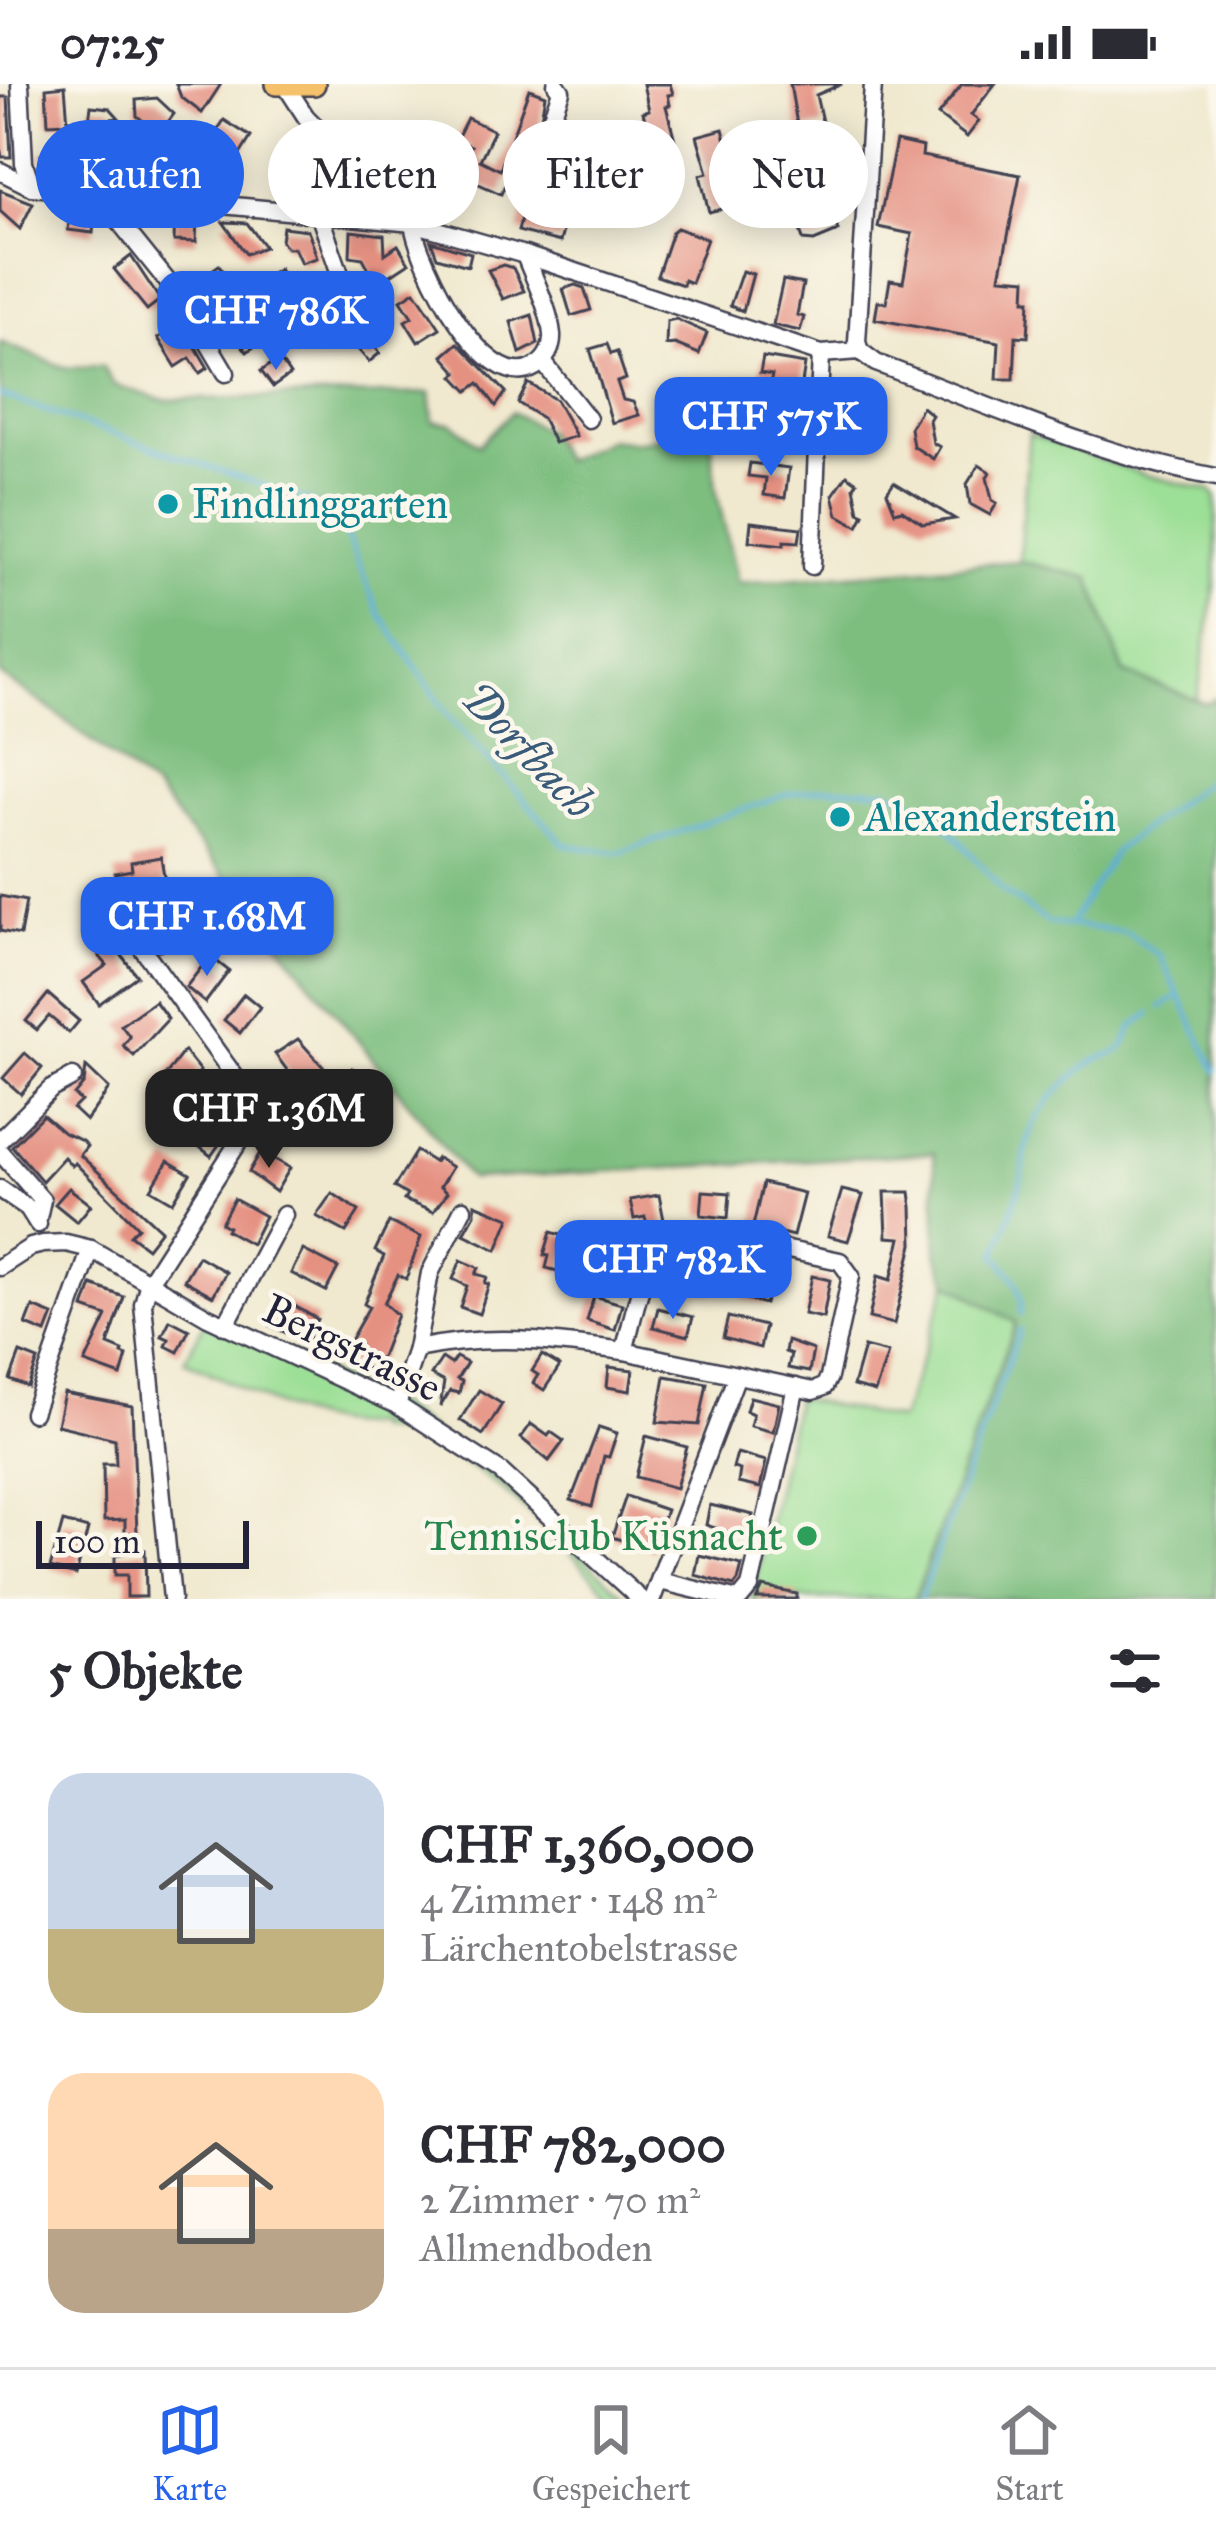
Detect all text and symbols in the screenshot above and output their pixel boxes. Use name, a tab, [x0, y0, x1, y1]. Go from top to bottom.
text: 07:25	[60, 15, 164, 70]
chip: Kaufen	[36, 120, 244, 228]
chip: Mieten	[268, 120, 479, 228]
chip: Filter	[503, 120, 685, 228]
chip: Neu	[709, 120, 868, 228]
pin: CHF 786K	[152, 271, 400, 373]
text: CHF 786K	[184, 286, 368, 334]
pin: CHF 575K	[647, 377, 895, 479]
text: CHF 575K	[682, 392, 860, 440]
place label: Findlinggarten	[192, 478, 448, 530]
marker: Findlinggarten	[155, 491, 181, 517]
water label: Dorfbach	[451, 670, 607, 830]
place label: Alexanderstein	[862, 791, 1116, 843]
marker: Alexanderstein	[827, 804, 853, 830]
pin: CHF 1.68M	[70, 877, 344, 979]
text: CHF 1.68M	[108, 892, 306, 940]
pin: CHF 1.36M	[132, 1069, 406, 1171]
text: CHF 1.36M	[172, 1084, 366, 1132]
pin: CHF 782K	[549, 1220, 797, 1322]
text: CHF 782K	[582, 1235, 764, 1283]
street label: Bergstrasse	[254, 1282, 450, 1414]
place label: Tennisclub Küsnacht	[424, 1510, 783, 1562]
scale bar	[36, 1515, 249, 1568]
text: 100 m	[54, 1522, 140, 1562]
marker: Tennisclub Küsnacht	[794, 1523, 820, 1549]
icon: filters	[1102, 1638, 1168, 1704]
text: 5 Objekte	[48, 1640, 243, 1702]
text: CHF 1,360,000	[420, 1814, 755, 1876]
icon: home	[144, 1821, 288, 1965]
text: 4 Zimmer · 148 m²	[420, 1876, 717, 1924]
text: Lärchentobelstrasse	[420, 1924, 738, 1972]
text: CHF 782,000	[420, 2114, 726, 2176]
icon: home	[144, 2121, 288, 2265]
text: 2 Zimmer · 70 m²	[420, 2176, 700, 2224]
text: Allmendboden	[420, 2224, 653, 2272]
tab: Karte	[152, 2397, 227, 2509]
tab: Gespeichert	[532, 2397, 691, 2509]
tab: Start	[995, 2397, 1064, 2509]

